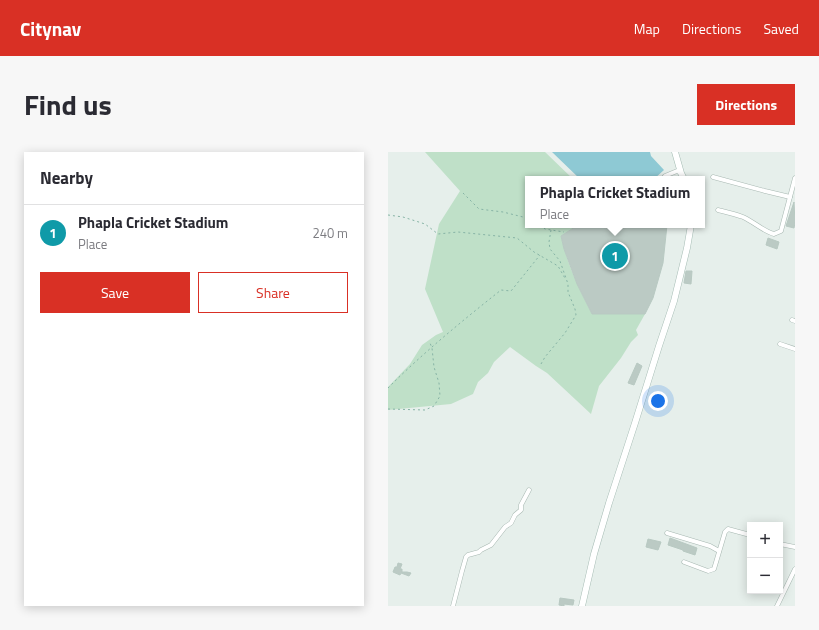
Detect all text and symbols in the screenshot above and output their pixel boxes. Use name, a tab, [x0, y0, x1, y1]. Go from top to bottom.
text: Citynav	[20, 14, 81, 43]
text: Map	[634, 18, 660, 39]
text: Directions	[682, 18, 741, 39]
text: Saved	[763, 18, 799, 39]
text: Find us	[24, 83, 112, 126]
button: Directions	[697, 84, 795, 125]
text: Nearby	[40, 165, 93, 191]
popup	[525, 176, 705, 228]
text: Phapla Cricket Stadium	[540, 181, 690, 204]
text: Place	[540, 204, 569, 224]
text: Phapla Cricket Stadium	[78, 211, 228, 234]
text: 1	[49, 223, 57, 243]
text: 240 m	[312, 223, 348, 243]
text: Place	[78, 234, 107, 254]
pin: 1	[602, 241, 628, 271]
button: Save	[40, 272, 190, 313]
button: Share	[198, 272, 348, 313]
your location	[648, 391, 668, 411]
map controls	[747, 522, 783, 594]
button: +	[747, 522, 783, 558]
button: −	[747, 558, 783, 594]

